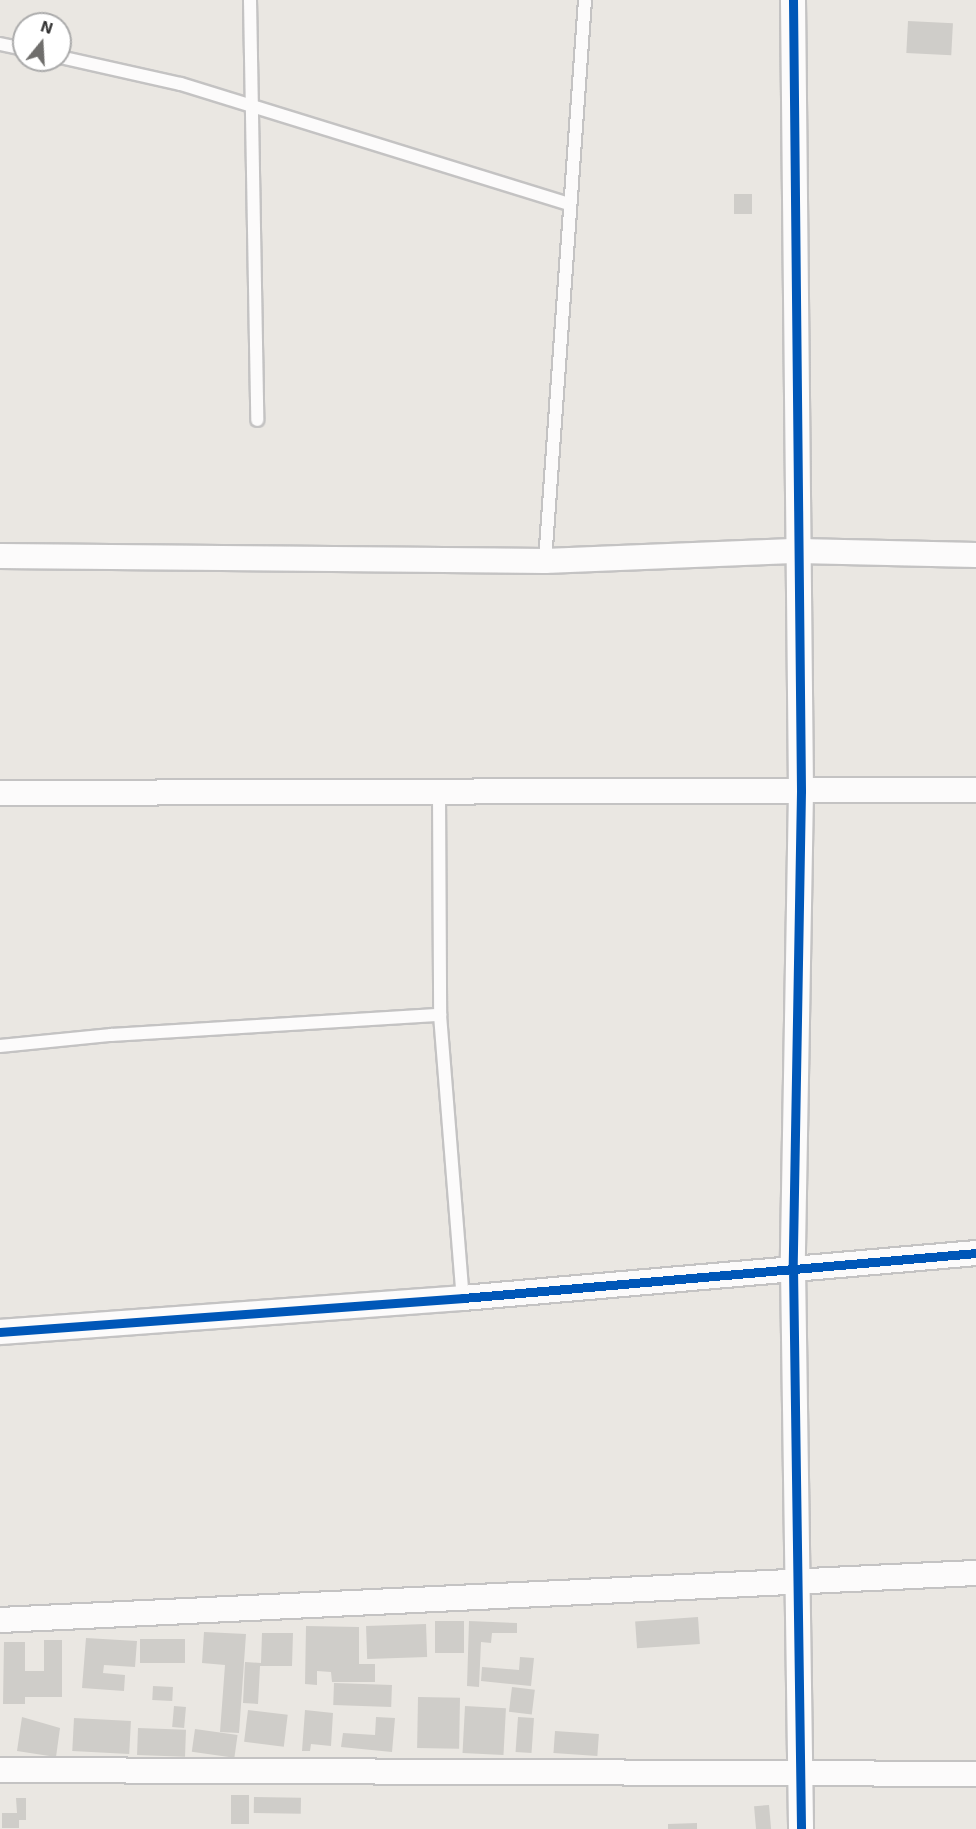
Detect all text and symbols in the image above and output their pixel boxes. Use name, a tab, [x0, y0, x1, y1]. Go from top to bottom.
north arrow	[12, 12, 72, 72]
text: N	[39, 15, 56, 37]

